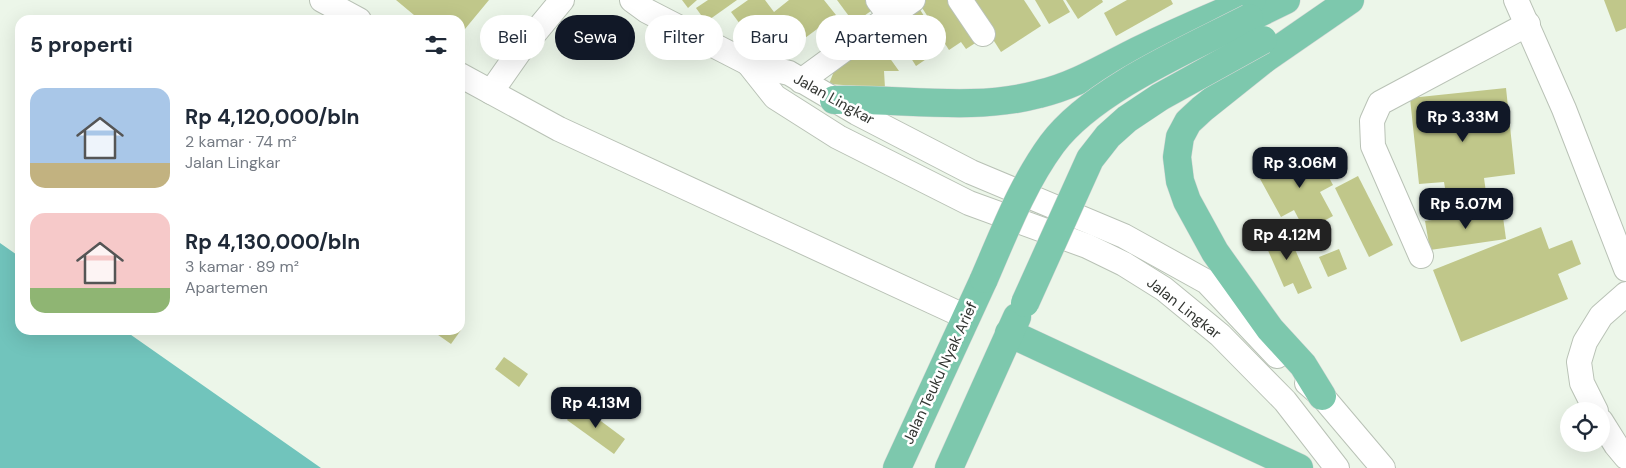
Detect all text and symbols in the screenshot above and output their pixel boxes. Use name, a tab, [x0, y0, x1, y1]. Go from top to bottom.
chip: Beli	[480, 15, 545, 60]
chip: Sewa	[555, 15, 635, 60]
chip: Filter	[645, 15, 723, 60]
chip: Baru	[733, 15, 806, 60]
chip: Apartemen	[816, 15, 946, 60]
text: 5 properti	[30, 31, 133, 59]
icon: filters	[422, 31, 450, 59]
street label: Jalan Lingkar	[790, 69, 878, 130]
pin: Rp 3.33M	[1411, 100, 1515, 143]
text: Rp 4,120,000/bln	[185, 103, 360, 131]
text: Rp 3.33M	[1427, 106, 1499, 127]
icon: home	[70, 108, 130, 168]
text: 2 kamar · 74 m²	[185, 131, 297, 152]
pin: Rp 3.06M	[1248, 146, 1352, 189]
text: Jalan Lingkar	[185, 152, 280, 173]
text: Rp 3.06M	[1264, 152, 1336, 173]
pin: Rp 5.07M	[1414, 188, 1518, 230]
text: Rp 5.07M	[1430, 193, 1502, 214]
pin: Rp 4.12M	[1235, 218, 1339, 261]
text: Rp 4.12M	[1253, 224, 1321, 245]
text: Rp 4,130,000/bln	[185, 228, 360, 256]
icon: home	[70, 233, 130, 293]
text: 3 kamar · 89 m²	[185, 256, 299, 277]
street label: Jalan Lingkar	[1143, 273, 1226, 344]
text: Apartemen	[185, 277, 268, 298]
street label: Jalan Teuku Nyak Arief	[898, 299, 982, 447]
pin: Rp 4.13M	[544, 386, 648, 429]
text: Rp 4.13M	[562, 392, 630, 413]
map controls	[1560, 402, 1610, 452]
button: locate	[1560, 402, 1610, 452]

